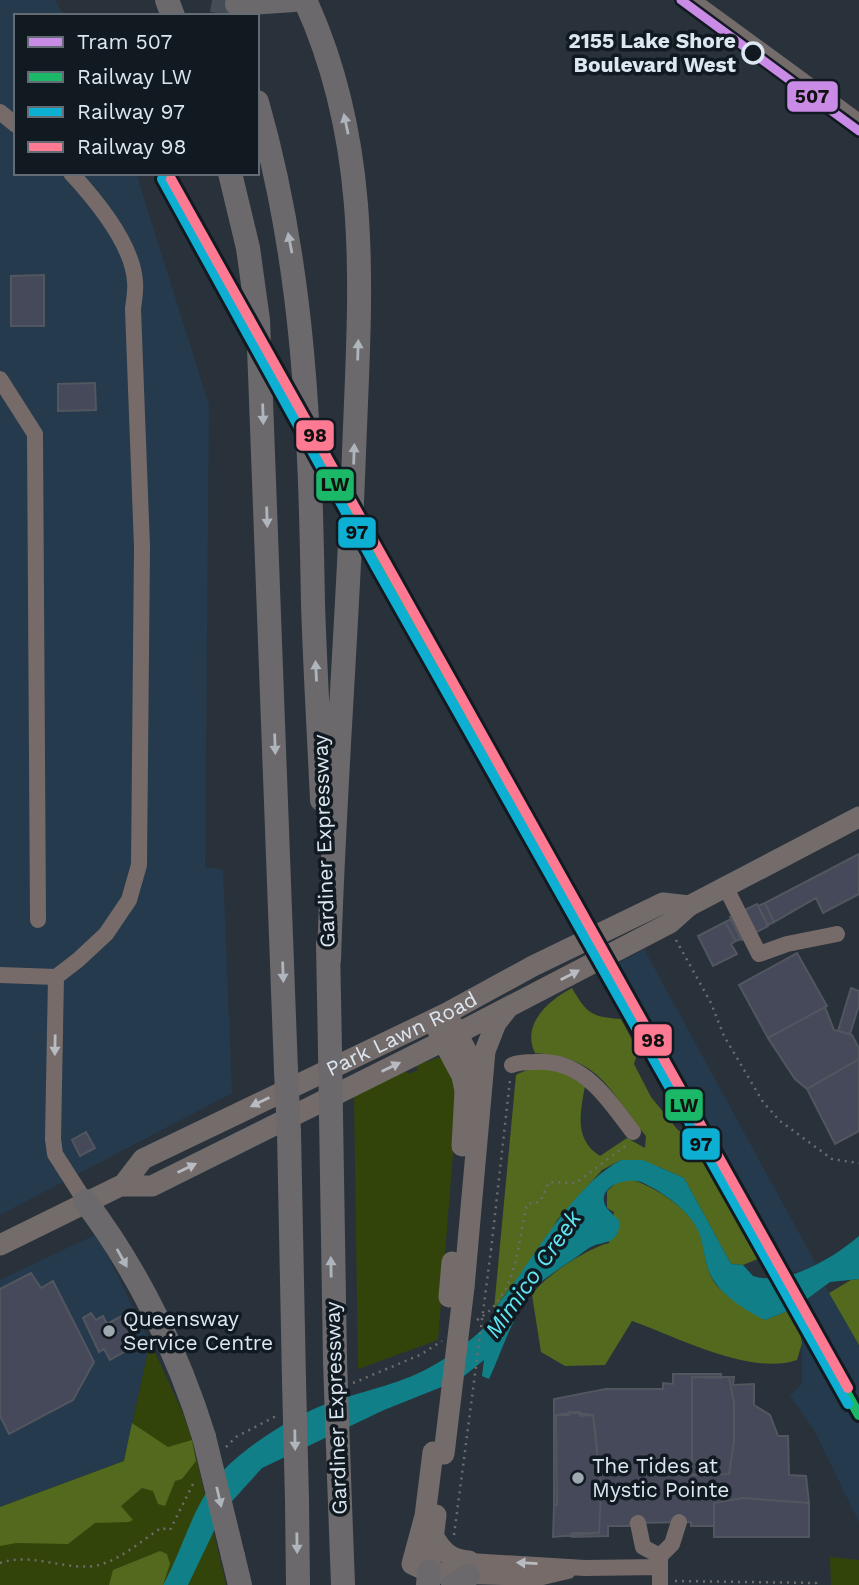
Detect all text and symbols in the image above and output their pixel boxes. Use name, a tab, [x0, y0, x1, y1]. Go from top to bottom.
legend	[14, 14, 259, 175]
place label: 2155 Lake Shore Boulevard West	[568, 28, 736, 77]
text: Tram 507	[77, 29, 172, 54]
marker: 2155 Lake Shore Boulevard West	[742, 42, 764, 64]
text: Railway LW	[77, 64, 192, 89]
line badge: 507	[786, 80, 839, 113]
text: 507	[795, 85, 829, 108]
text: Railway 97	[77, 99, 185, 124]
one-way arrow	[341, 113, 352, 135]
text: Railway 98	[77, 134, 186, 159]
one-way arrow	[285, 232, 296, 254]
one-way arrow	[352, 339, 363, 361]
one-way arrow	[257, 403, 268, 425]
line badge: 98	[295, 419, 335, 452]
text: 98	[303, 424, 327, 447]
one-way arrow	[349, 443, 360, 465]
line badge: LW	[315, 468, 355, 502]
text: LW	[321, 473, 349, 496]
one-way arrow	[261, 506, 272, 528]
line badge: 97	[337, 516, 377, 549]
text: 97	[346, 521, 368, 544]
one-way arrow	[311, 660, 322, 682]
one-way arrow	[269, 734, 280, 756]
street label: Gardiner Expressway	[307, 734, 340, 948]
one-way arrow	[277, 961, 288, 983]
one-way arrow	[560, 969, 580, 980]
street label: Park Lawn Road	[322, 986, 481, 1081]
line badge: 98	[633, 1023, 673, 1057]
text: 98	[641, 1029, 665, 1052]
one-way arrow	[49, 1034, 60, 1056]
one-way arrow	[381, 1061, 401, 1072]
line badge: LW	[664, 1088, 704, 1122]
text: LW	[670, 1094, 698, 1117]
one-way arrow	[250, 1097, 270, 1108]
line badge: 97	[681, 1127, 721, 1161]
text: 97	[690, 1133, 712, 1156]
one-way arrow	[177, 1163, 197, 1174]
water label: Mimico Creek	[480, 1204, 588, 1343]
one-way arrow	[116, 1248, 128, 1268]
one-way arrow	[325, 1256, 337, 1278]
street label: Gardiner Expressway	[319, 1301, 352, 1515]
place label: Queensway Service Centre	[123, 1306, 273, 1355]
marker: Queensway Service Centre	[101, 1323, 117, 1339]
one-way arrow	[290, 1430, 301, 1452]
place label: The Tides at Mystic Pointe	[592, 1453, 729, 1502]
marker: The Tides at Mystic Pointe	[570, 1470, 586, 1486]
one-way arrow	[213, 1486, 224, 1508]
one-way arrow	[292, 1532, 303, 1554]
one-way arrow	[516, 1558, 538, 1569]

